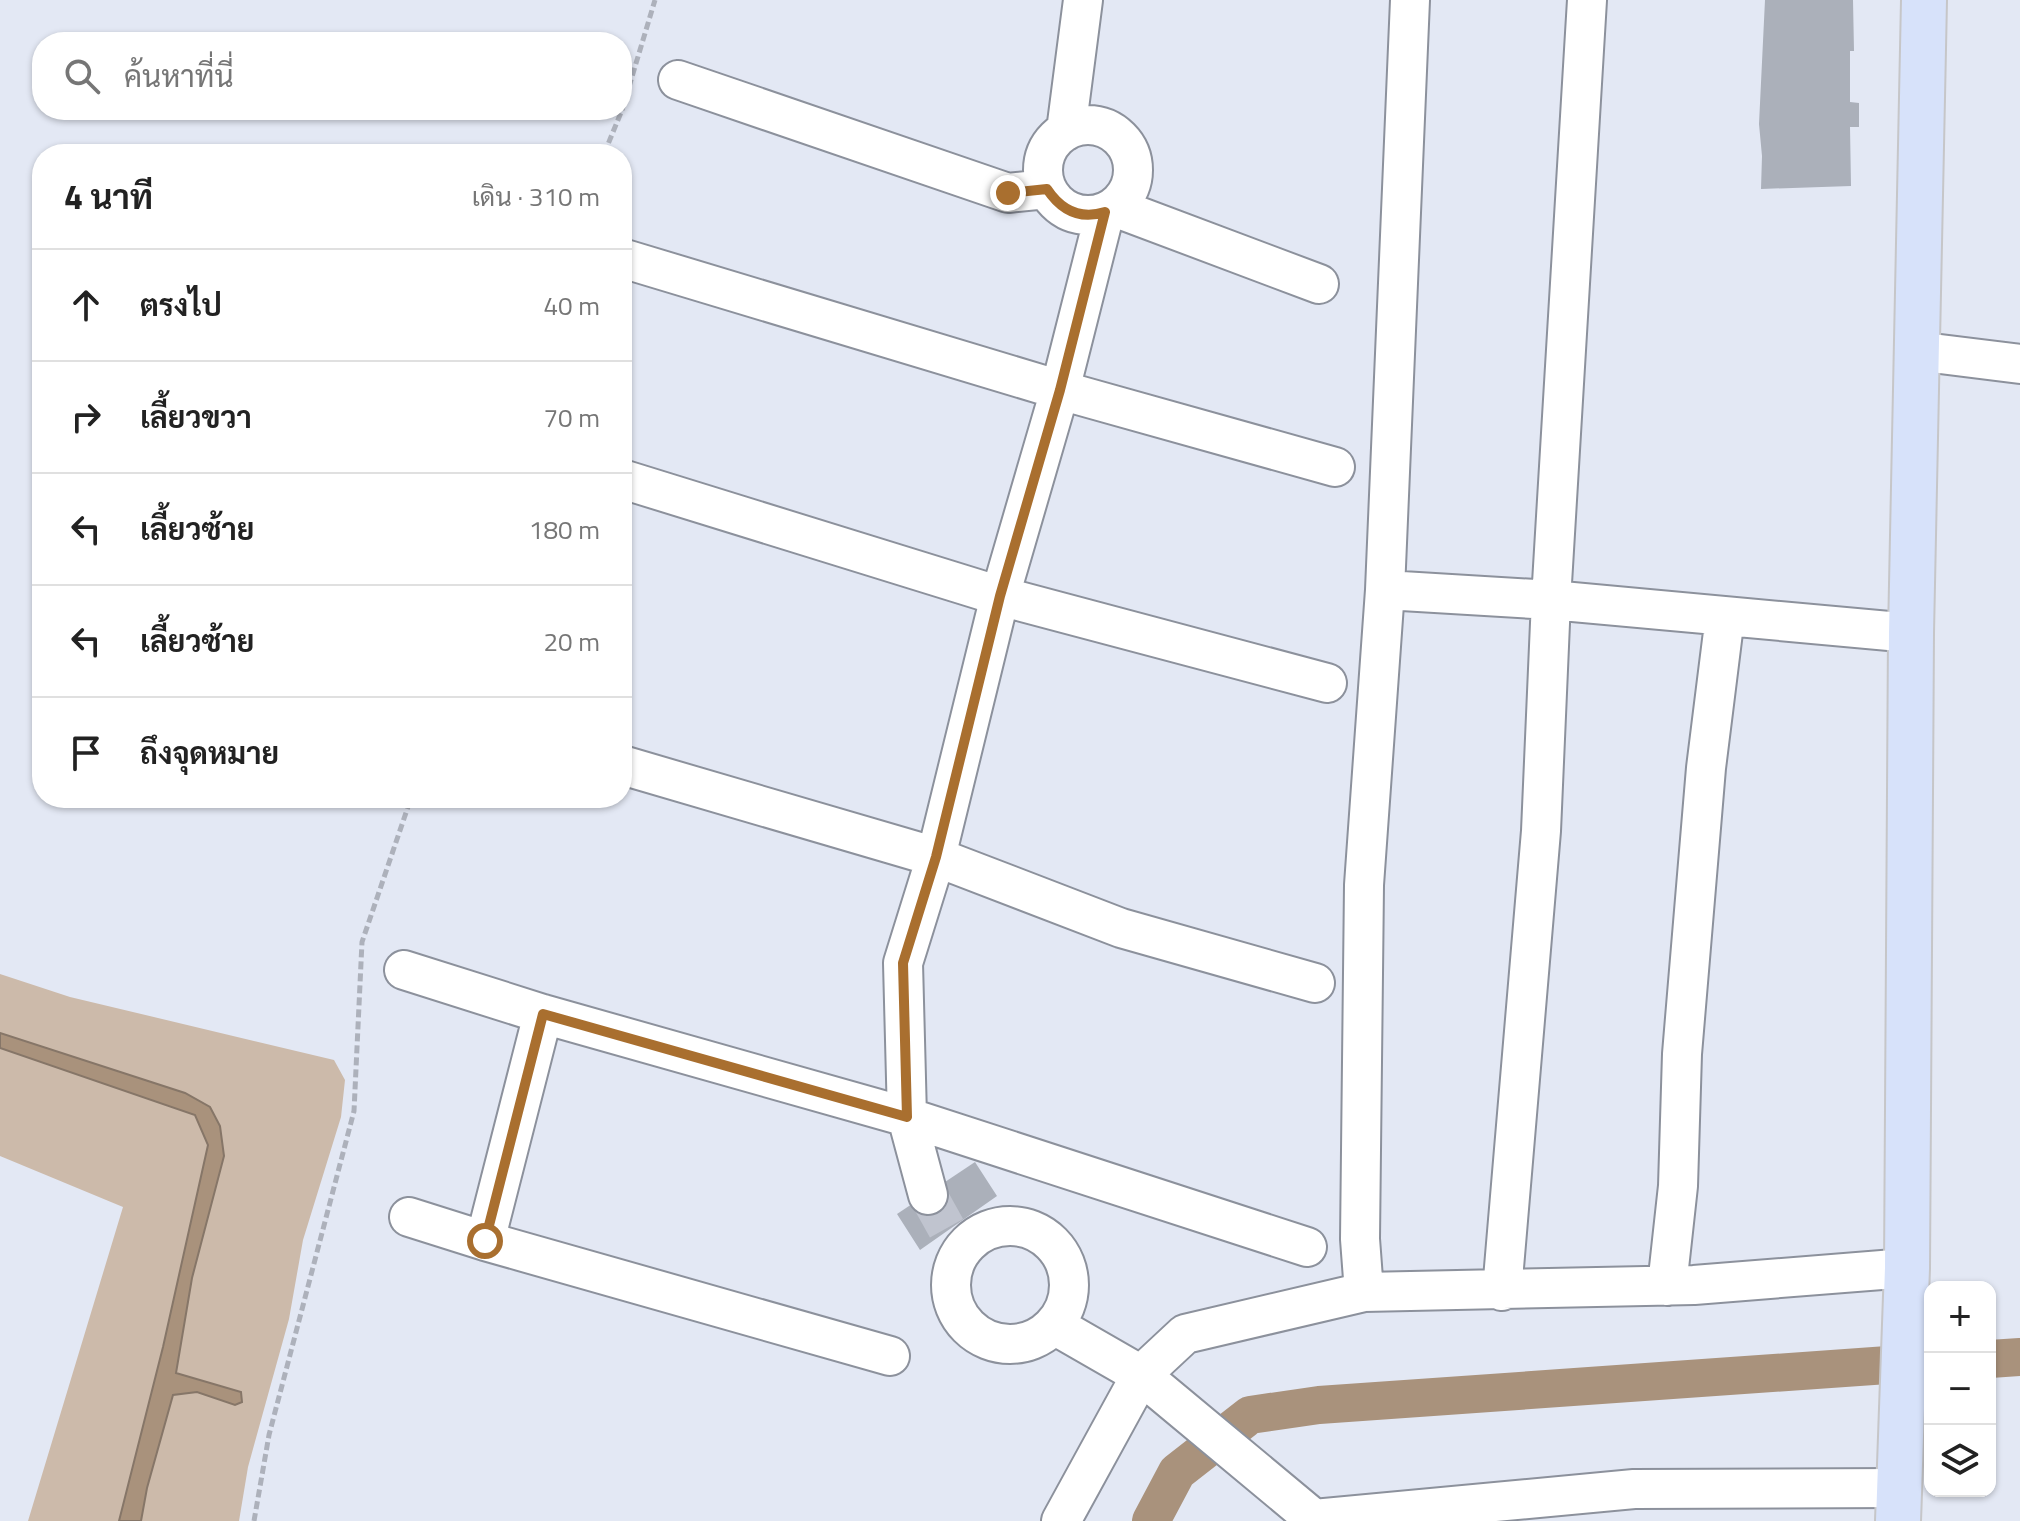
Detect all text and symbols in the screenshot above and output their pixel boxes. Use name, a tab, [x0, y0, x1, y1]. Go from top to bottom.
search box	[32, 32, 632, 120]
text: ค้นหาที่นี่	[124, 53, 234, 99]
icon: search	[60, 54, 104, 98]
text: 4 นาที	[64, 170, 153, 222]
route end	[990, 175, 1026, 211]
text: เดิน · 310 m	[472, 177, 600, 216]
text: ตรงไป	[140, 282, 222, 328]
icon: ahead	[64, 283, 108, 327]
text: 40 m	[543, 286, 600, 325]
text: เลี้ยวขวา	[140, 394, 252, 440]
icon: right	[64, 395, 108, 439]
text: 70 m	[543, 398, 600, 437]
text: เลี้ยวซ้าย	[140, 506, 254, 552]
icon: left	[64, 507, 108, 551]
text: 180 m	[529, 510, 600, 549]
text: เลี้ยวซ้าย	[140, 618, 254, 664]
icon: left	[64, 619, 108, 663]
text: 20 m	[543, 622, 600, 661]
text: ถึงจุดหมาย	[140, 730, 279, 776]
icon: arrive	[64, 731, 108, 775]
route start	[467, 1223, 503, 1259]
map controls	[1924, 1281, 1996, 1497]
button: +	[1924, 1281, 1996, 1353]
button: −	[1924, 1353, 1996, 1425]
button: layers	[1924, 1425, 1996, 1497]

